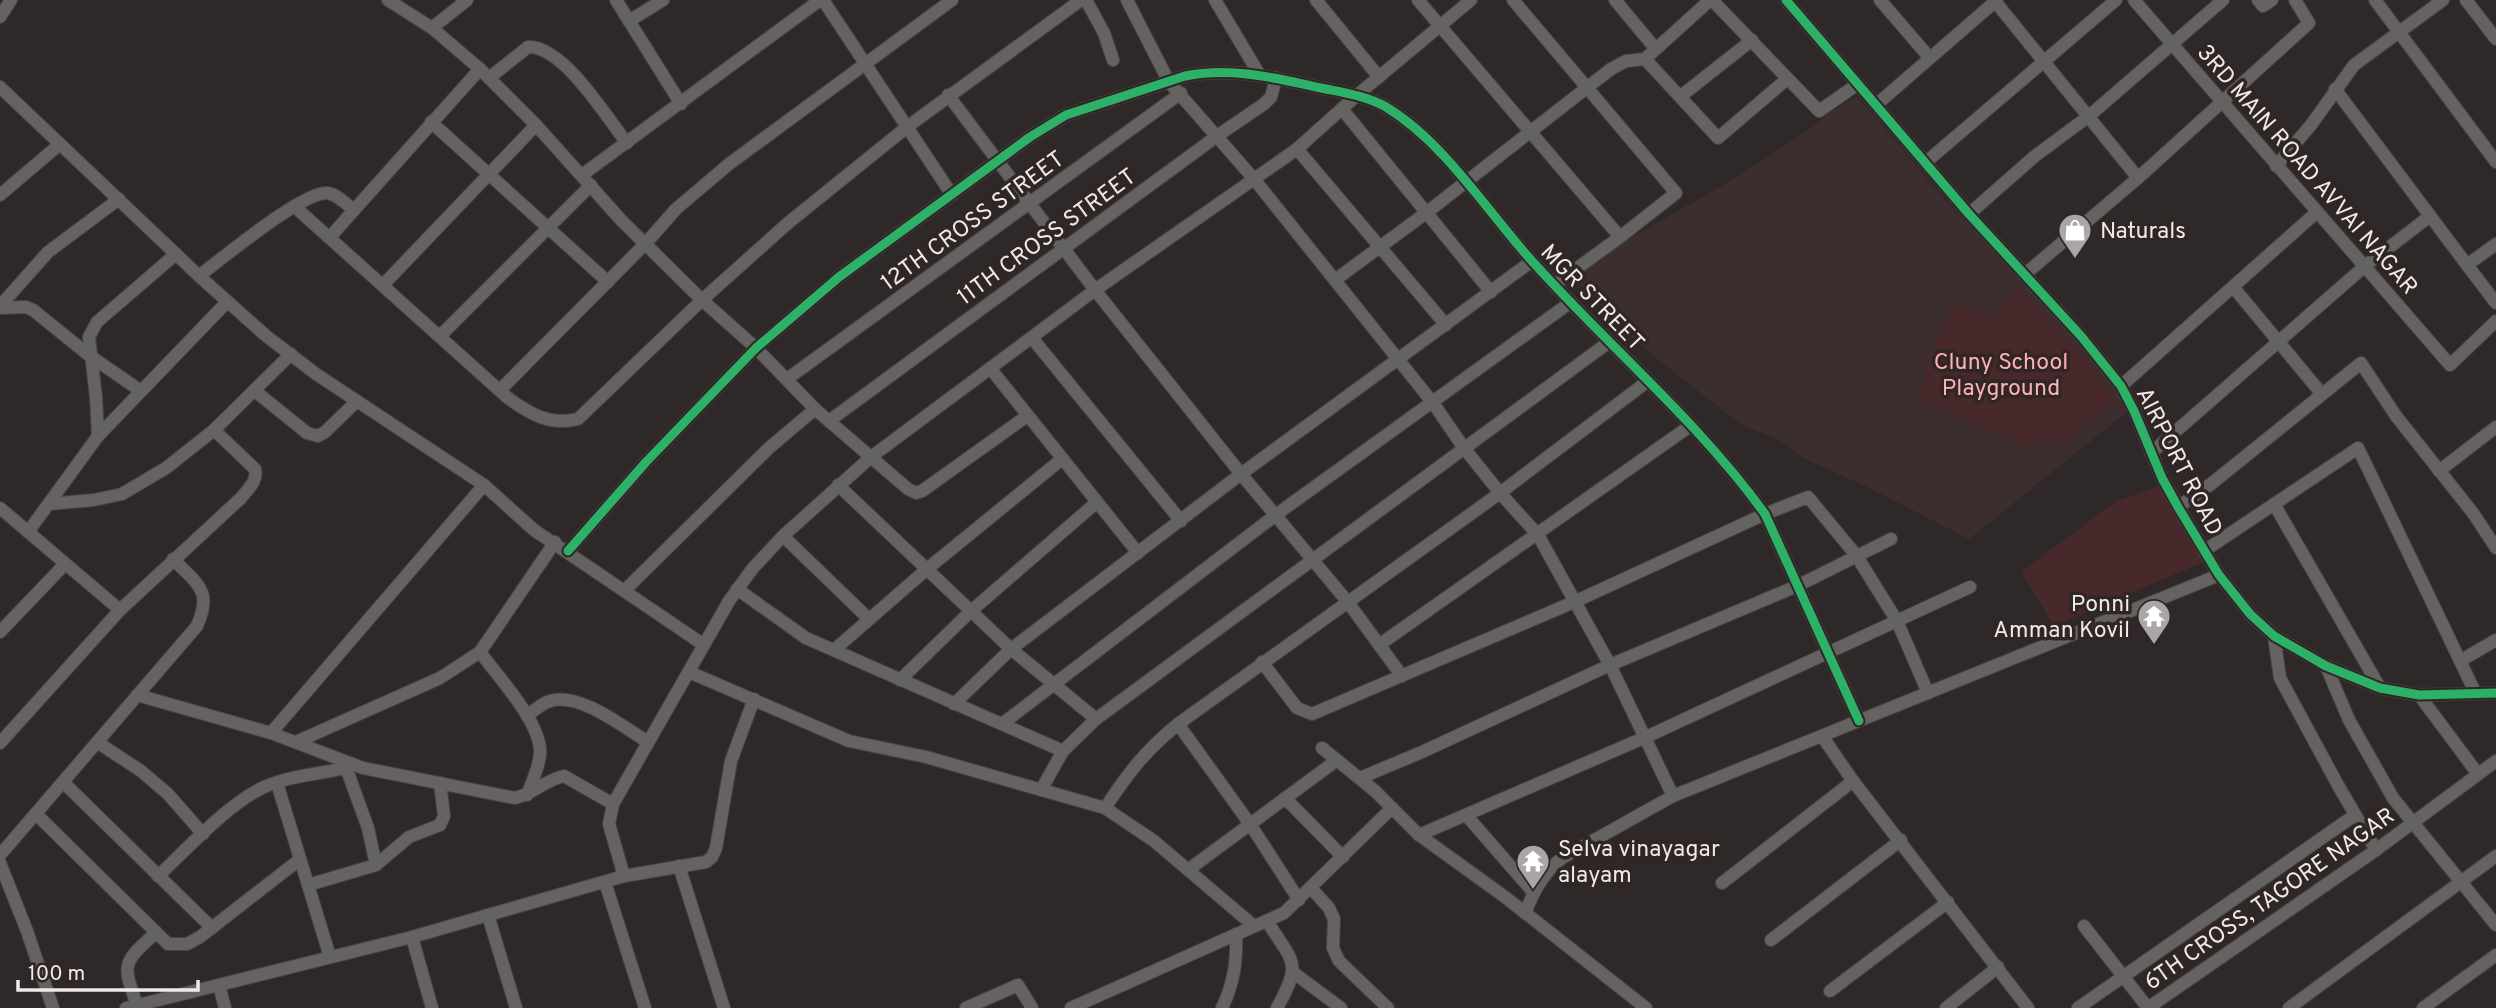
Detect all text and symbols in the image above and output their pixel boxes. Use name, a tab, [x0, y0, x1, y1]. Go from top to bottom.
street label: 3RD MAIN ROAD AVVAI NAGAR	[2189, 39, 2423, 302]
street label: 12TH CROSS STREET	[876, 146, 1071, 298]
street label: 11TH CROSS STREET	[952, 163, 1143, 313]
shop icon: Naturals	[2056, 211, 2094, 260]
place label: Naturals	[2100, 218, 2186, 247]
street label: MGR STREET	[1533, 239, 1649, 358]
park label: Cluny School Playground	[1934, 349, 2068, 404]
street label: AIRPORT ROAD	[2128, 383, 2228, 541]
place label: Ponni Amman Kovil	[1993, 591, 2130, 646]
temple icon: Ponni Amman Kovil	[2135, 597, 2173, 646]
street label: 6TH CROSS, TAGORE NAGAR	[2139, 802, 2401, 998]
place label: Selva vinayagar alayam	[1558, 836, 1720, 891]
temple icon: Selva vinayagar alayam	[1514, 842, 1552, 891]
scale bar	[18, 948, 198, 992]
text: 100 m	[28, 961, 85, 988]

